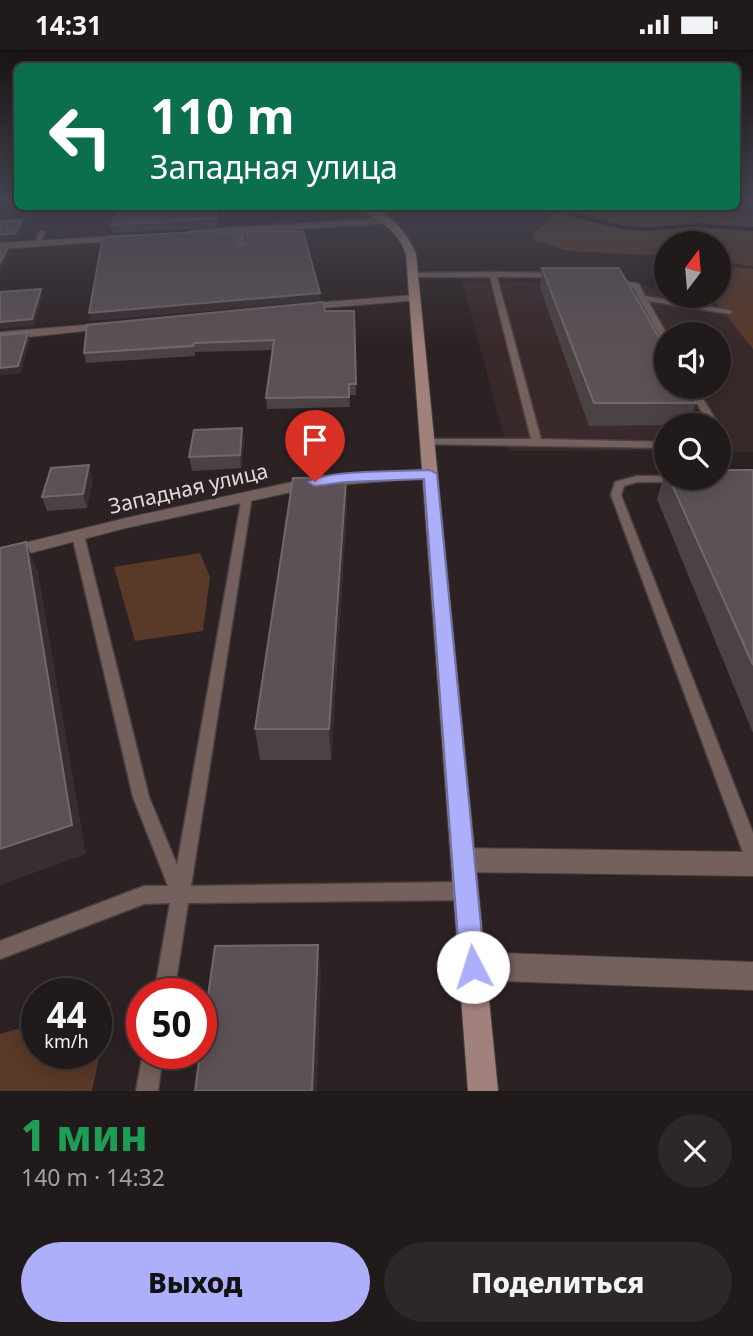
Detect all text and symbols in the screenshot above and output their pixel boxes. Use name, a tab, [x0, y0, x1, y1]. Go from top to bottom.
text: 14:31	[35, 7, 102, 43]
text: 110 m	[150, 82, 295, 148]
icon: left	[35, 91, 126, 182]
text: Западная улица	[150, 145, 398, 188]
north arrow	[654, 231, 732, 308]
map controls	[654, 231, 731, 490]
button: sound	[654, 322, 731, 399]
pin	[285, 410, 345, 482]
button: search	[654, 413, 731, 490]
icon: arrive	[296, 421, 334, 459]
street label: Западная улица	[106, 456, 270, 520]
position arrow	[436, 930, 510, 1004]
speed limit sign: 50	[126, 978, 217, 1069]
text: 44	[46, 991, 87, 1038]
text: km/h	[44, 1029, 89, 1053]
text: 1 мин	[21, 1106, 148, 1163]
button: close	[658, 1114, 732, 1188]
text: 140 m · 14:32	[21, 1161, 165, 1193]
button: Выход	[21, 1242, 370, 1322]
button: Поделиться	[384, 1242, 732, 1322]

